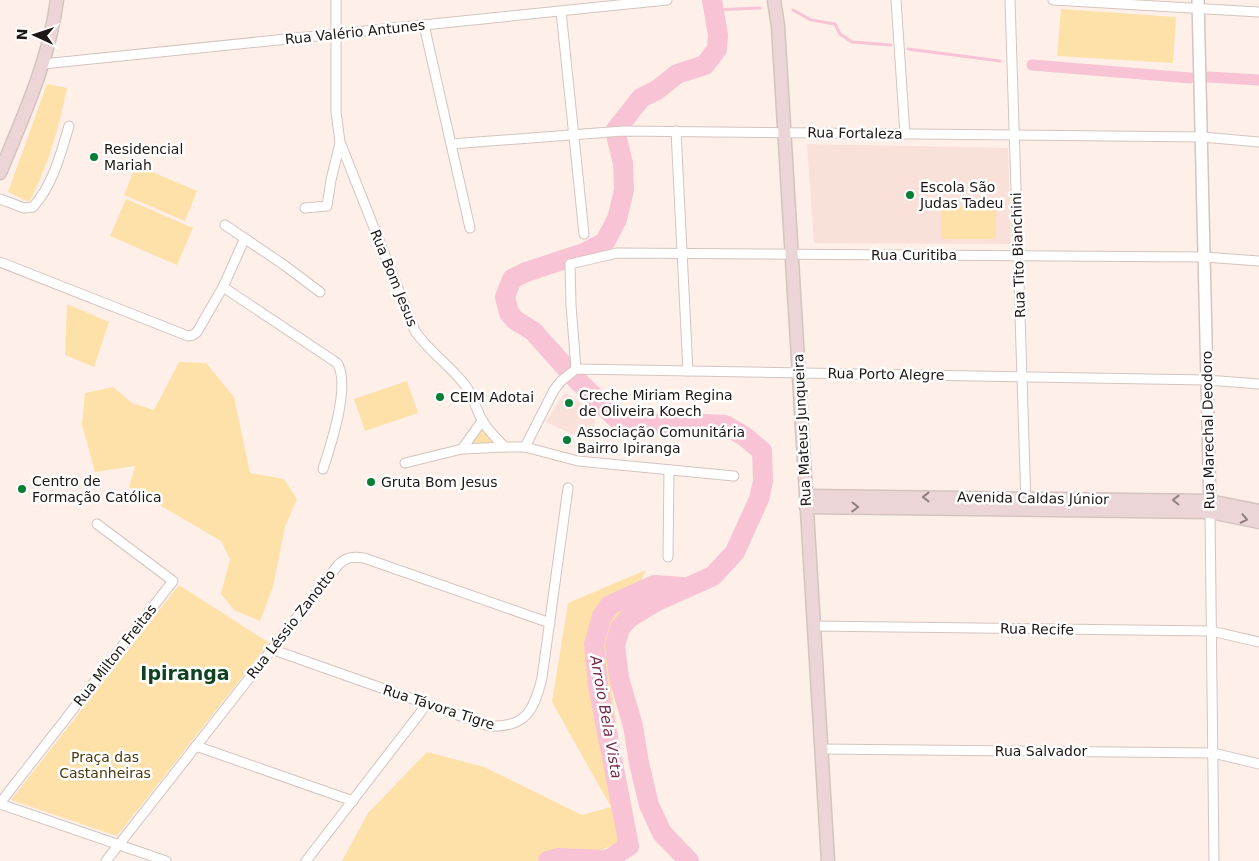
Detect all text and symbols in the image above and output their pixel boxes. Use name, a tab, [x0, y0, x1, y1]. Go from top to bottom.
north arrow	[10, 10, 60, 60]
street label: Rua Valério Antunes	[284, 17, 426, 47]
text: N	[14, 28, 30, 41]
street label: Rua Fortaleza	[807, 124, 903, 142]
place label: Residencial Mariah	[104, 141, 183, 173]
marker: Residencial Mariah	[88, 151, 100, 163]
place label: Escola São Judas Tadeu	[919, 179, 1003, 211]
marker: Escola São Judas Tadeu	[904, 189, 916, 201]
street label: Rua Tito Bianchini	[1008, 192, 1028, 318]
street label: Rua Bom Jesus	[367, 227, 421, 329]
street label: Rua Curitiba	[871, 247, 957, 263]
street label: Rua Marechal Deodoro	[1199, 351, 1217, 509]
street label: Rua Mateus Junqueira	[790, 353, 814, 507]
street label: Rua Porto Alegre	[827, 365, 945, 383]
place label: Creche Miriam Regina de Oliveira Koech	[579, 387, 733, 419]
place label: CEIM Adotai	[450, 389, 534, 405]
marker: CEIM Adotai	[434, 391, 446, 403]
marker: Creche Miriam Regina de Oliveira Koech	[563, 397, 575, 409]
place label: Associação Comunitária Bairro Ipiranga	[577, 424, 745, 456]
marker: Associação Comunitária Bairro Ipiranga	[561, 434, 573, 446]
place label: Centro de Formação Católica	[32, 473, 162, 505]
place label: Gruta Bom Jesus	[381, 474, 497, 490]
marker: Gruta Bom Jesus	[365, 476, 377, 488]
marker: Centro de Formação Católica	[16, 483, 28, 495]
street label: Avenida Caldas Júnior	[957, 489, 1109, 507]
one-way arrow	[922, 492, 930, 502]
one-way arrow	[1172, 495, 1180, 505]
one-way arrow	[851, 502, 859, 513]
one-way arrow	[1240, 514, 1249, 524]
street label: Rua Léssio Zanotto	[243, 566, 339, 682]
street label: Rua Milton Freitas	[70, 601, 160, 709]
street label: Rua Recife	[1000, 620, 1074, 638]
water label: Arroio Bela Vista	[586, 653, 626, 780]
district label: Ipiranga	[140, 662, 230, 684]
street label: Rua Távora Tigre	[381, 681, 497, 733]
street label: Rua Salvador	[995, 743, 1087, 759]
park label: Praça das Castanheiras	[59, 749, 151, 781]

